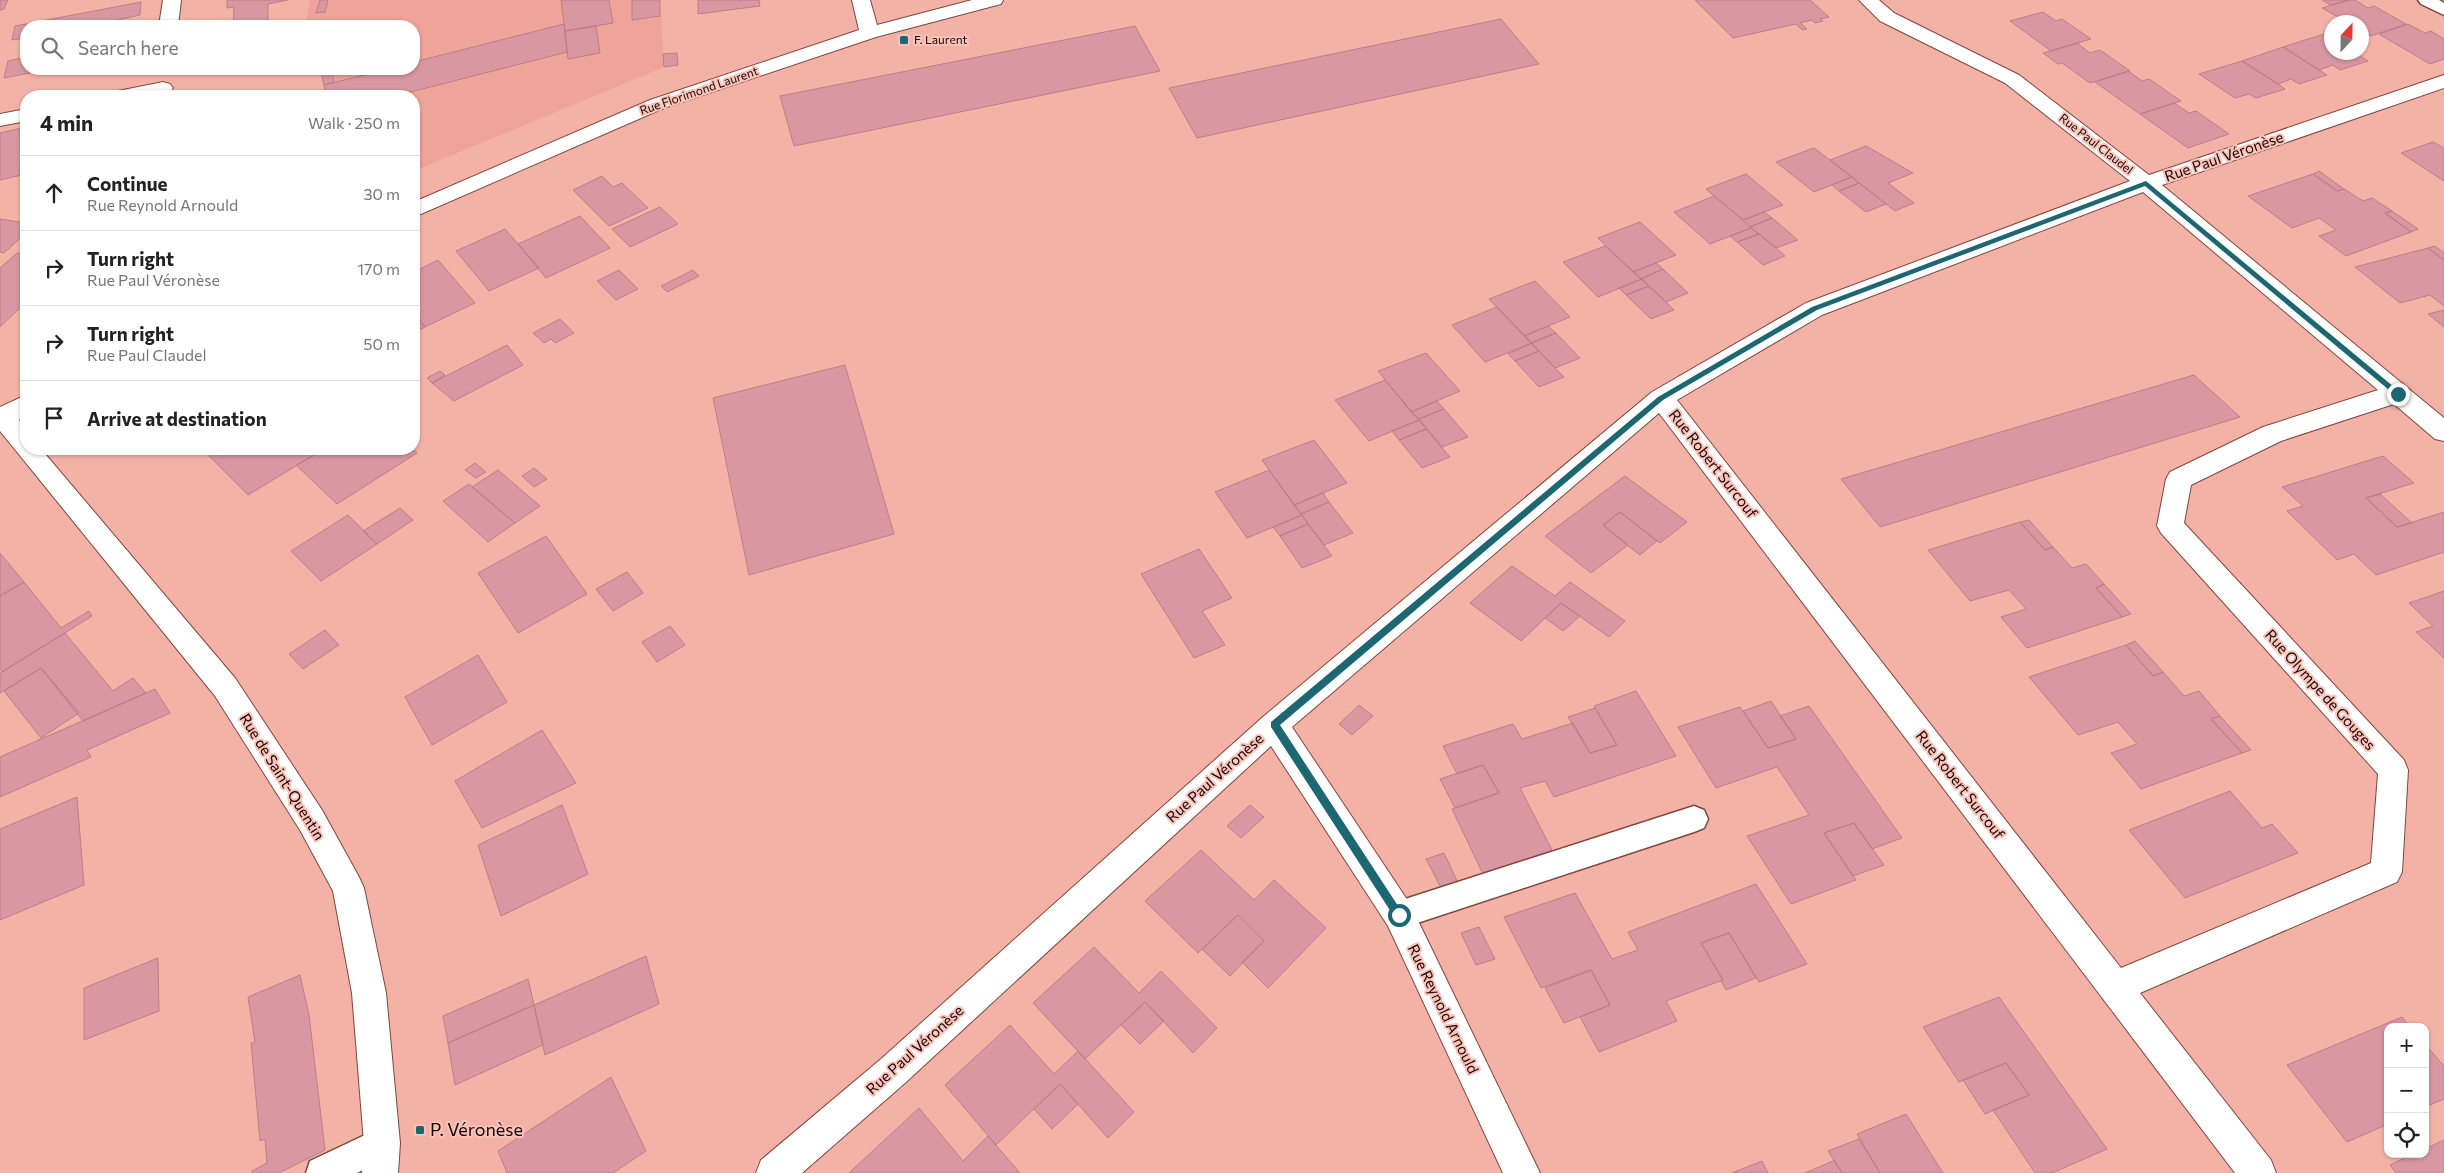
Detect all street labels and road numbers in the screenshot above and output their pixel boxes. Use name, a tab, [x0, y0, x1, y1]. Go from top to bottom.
street label: Rue Florimond Laurent	[637, 63, 760, 117]
street label: Rue Paul Claudel	[2057, 110, 2136, 176]
street label: Rue Paul Véronèse	[2162, 127, 2286, 185]
street label: Rue Robert Surcouf	[1666, 405, 1762, 521]
street label: Rue Olympe de Gouges	[2262, 625, 2380, 754]
street label: Rue de Saint-Quentin	[237, 710, 329, 843]
street label: Rue Robert Surcouf	[1913, 726, 2009, 842]
street label: Rue Paul Véronèse	[1162, 729, 1267, 826]
street label: Rue Reynold Arnould	[1405, 941, 1483, 1076]
street label: Rue Paul Véronèse	[862, 1001, 967, 1098]

